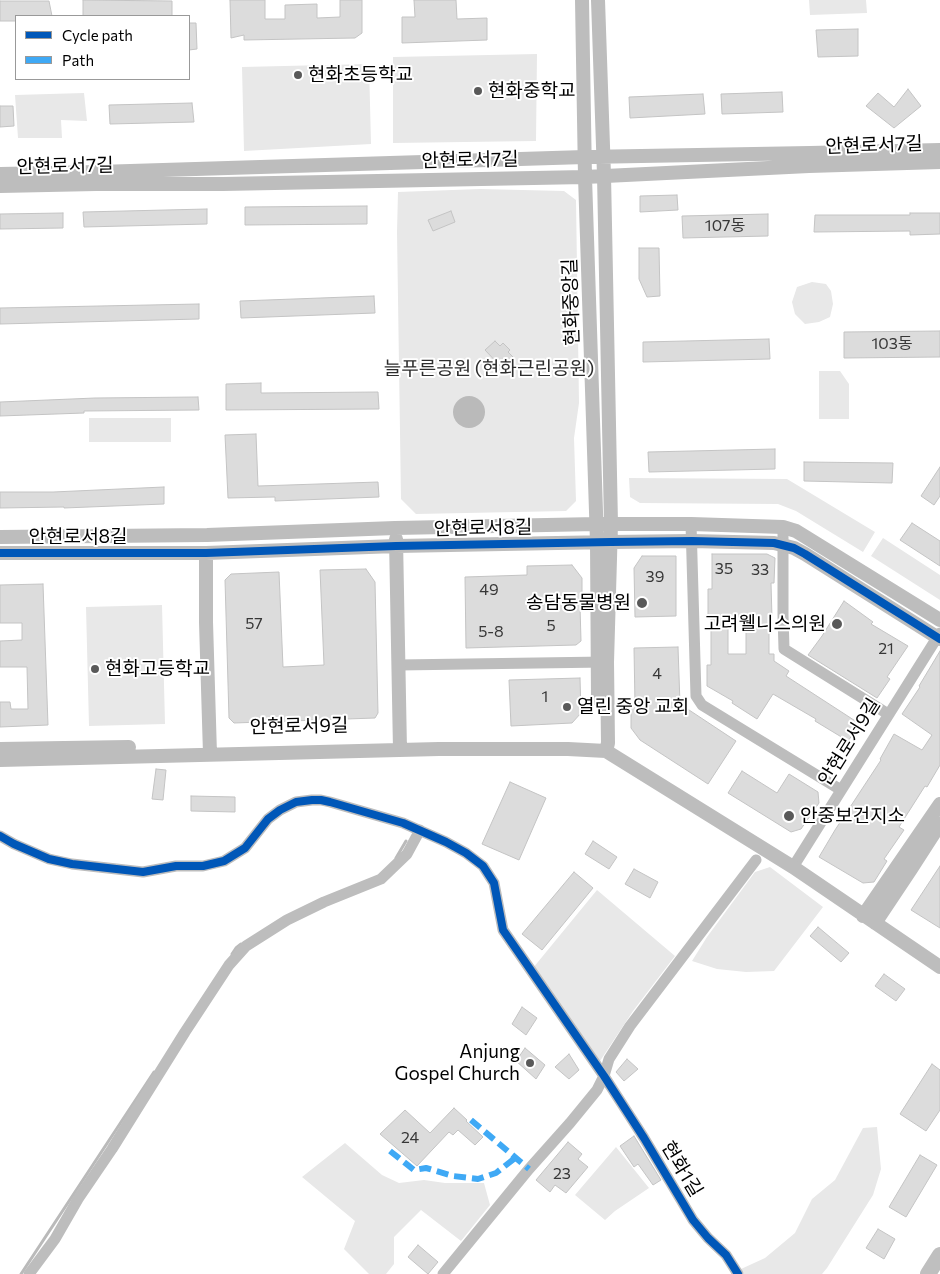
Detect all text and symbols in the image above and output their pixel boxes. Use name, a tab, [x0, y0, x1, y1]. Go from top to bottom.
legend	[15, 15, 190, 80]
text: Cycle path	[62, 26, 133, 44]
text: Path	[62, 51, 94, 69]
place label: 현화초등학교	[308, 64, 413, 86]
marker: 현화초등학교	[292, 69, 304, 81]
place label: 현화중학교	[488, 80, 575, 102]
marker: 현화중학교	[472, 85, 484, 97]
street label: 안현로서7길	[825, 132, 923, 158]
street label: 안현로서7길	[421, 148, 519, 172]
street label: 안현로서7길	[16, 154, 114, 178]
house number: 107동	[705, 216, 745, 236]
street label: 현화중앙길	[558, 258, 584, 346]
house number: 103동	[871, 334, 913, 354]
park label: 늘푸른공원 (현화근린공원)	[384, 358, 594, 380]
street label: 안현로서8길	[433, 516, 533, 540]
street label: 안현로서8길	[29, 526, 127, 548]
house number: 35	[715, 559, 733, 579]
house number: 33	[751, 560, 769, 580]
house number: 39	[646, 567, 664, 587]
house number: 49	[479, 580, 499, 600]
place label: 송담동물병원	[526, 592, 631, 614]
marker: 송담동물병원	[635, 596, 649, 610]
place label: 고려웰니스의원	[704, 613, 826, 635]
house number: 57	[245, 614, 263, 634]
house number: 5	[546, 616, 556, 636]
marker: 고려웰니스의원	[830, 617, 844, 631]
house number: 5-8	[478, 622, 504, 642]
house number: 21	[878, 639, 894, 659]
place label: 현화고등학교	[105, 658, 210, 680]
marker: 현화고등학교	[89, 663, 101, 675]
house number: 4	[652, 664, 662, 684]
house number: 1	[542, 687, 548, 707]
street label: 안현로서9길	[813, 694, 885, 790]
place label: 열린 중앙 교회	[577, 696, 689, 718]
marker: 열린 중앙 교회	[561, 701, 573, 713]
street label: 안현로서9길	[249, 714, 349, 738]
place label: 안중보건지소	[800, 805, 905, 827]
marker: 안중보건지소	[782, 809, 796, 823]
place label: Anjung Gospel Church	[394, 1041, 520, 1085]
marker: Anjung Gospel Church	[524, 1057, 536, 1069]
house number: 24	[401, 1128, 419, 1148]
street label: 현화1길	[657, 1137, 707, 1201]
house number: 23	[553, 1164, 571, 1184]

